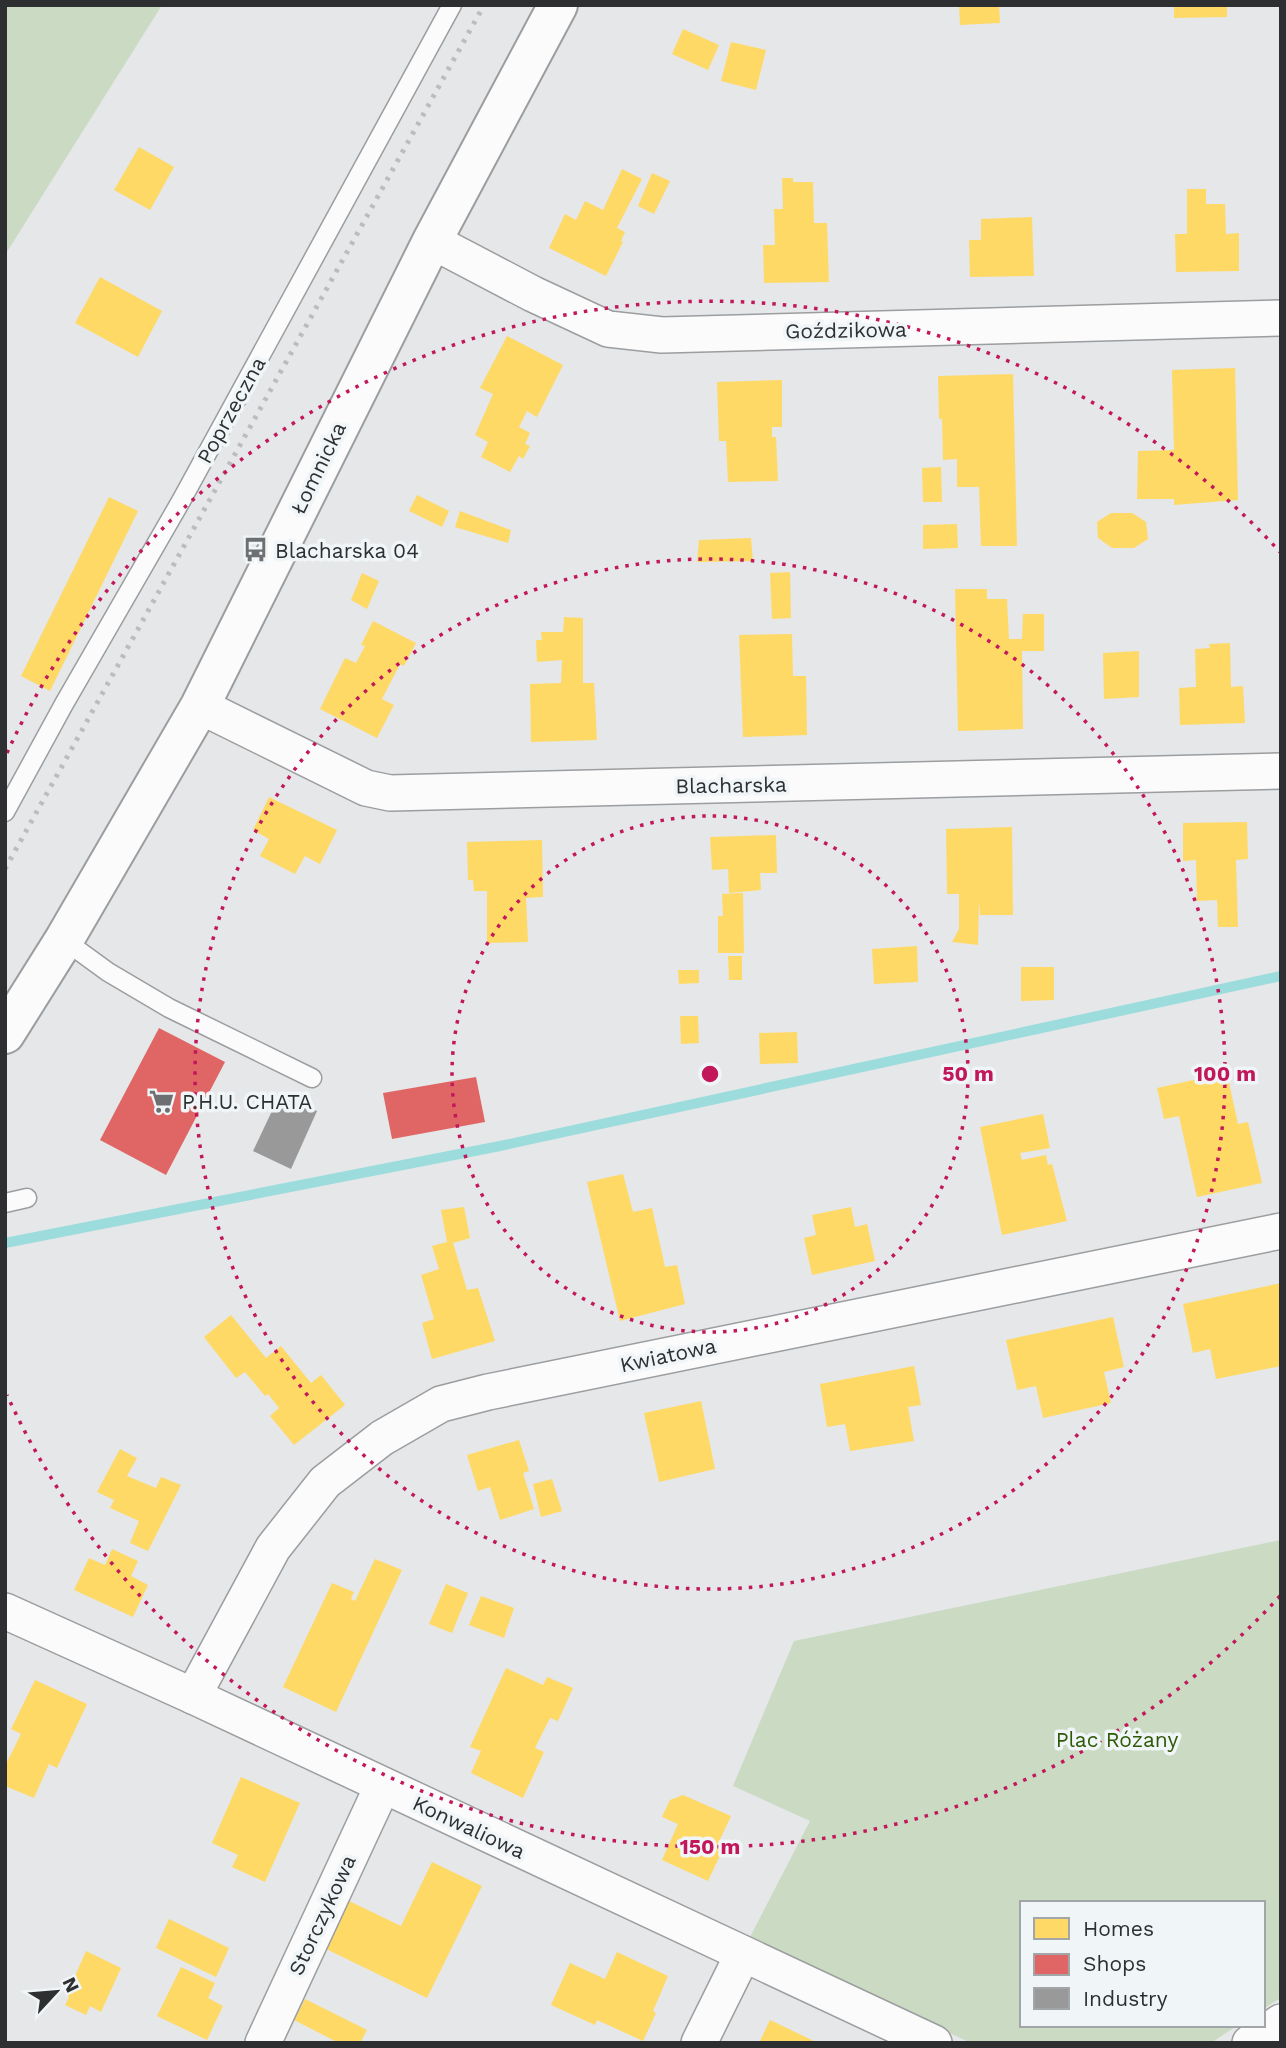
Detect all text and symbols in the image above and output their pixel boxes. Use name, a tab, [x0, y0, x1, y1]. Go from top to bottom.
street label: Goździkowa	[785, 316, 907, 344]
street label: Poprzeczna	[191, 352, 271, 468]
street label: Łomnicka	[285, 418, 351, 518]
bus stop icon: Blacharska 04	[241, 536, 269, 564]
place label: Blacharska 04	[275, 538, 419, 563]
street label: Blacharska	[675, 772, 787, 798]
text: 50 m	[942, 1061, 994, 1086]
text: 100 m	[1194, 1061, 1256, 1086]
centre of rings	[698, 1062, 722, 1086]
supermarket icon: P.H.U. CHATA	[148, 1087, 176, 1115]
place label: P.H.U. CHATA	[182, 1089, 312, 1114]
street label: Kwiatowa	[618, 1333, 719, 1377]
park label: Plac Różany	[1056, 1727, 1179, 1752]
street label: Konwaliowa	[409, 1790, 529, 1864]
text: 150 m	[680, 1834, 740, 1859]
street label: Storczykowa	[283, 1851, 361, 1979]
legend	[1020, 1901, 1265, 2027]
text: Homes	[1083, 1916, 1154, 1941]
text: Shops	[1083, 1951, 1146, 1976]
north arrow	[21, 1957, 91, 2027]
text: N	[57, 1973, 84, 1996]
text: Industry	[1083, 1986, 1168, 2011]

